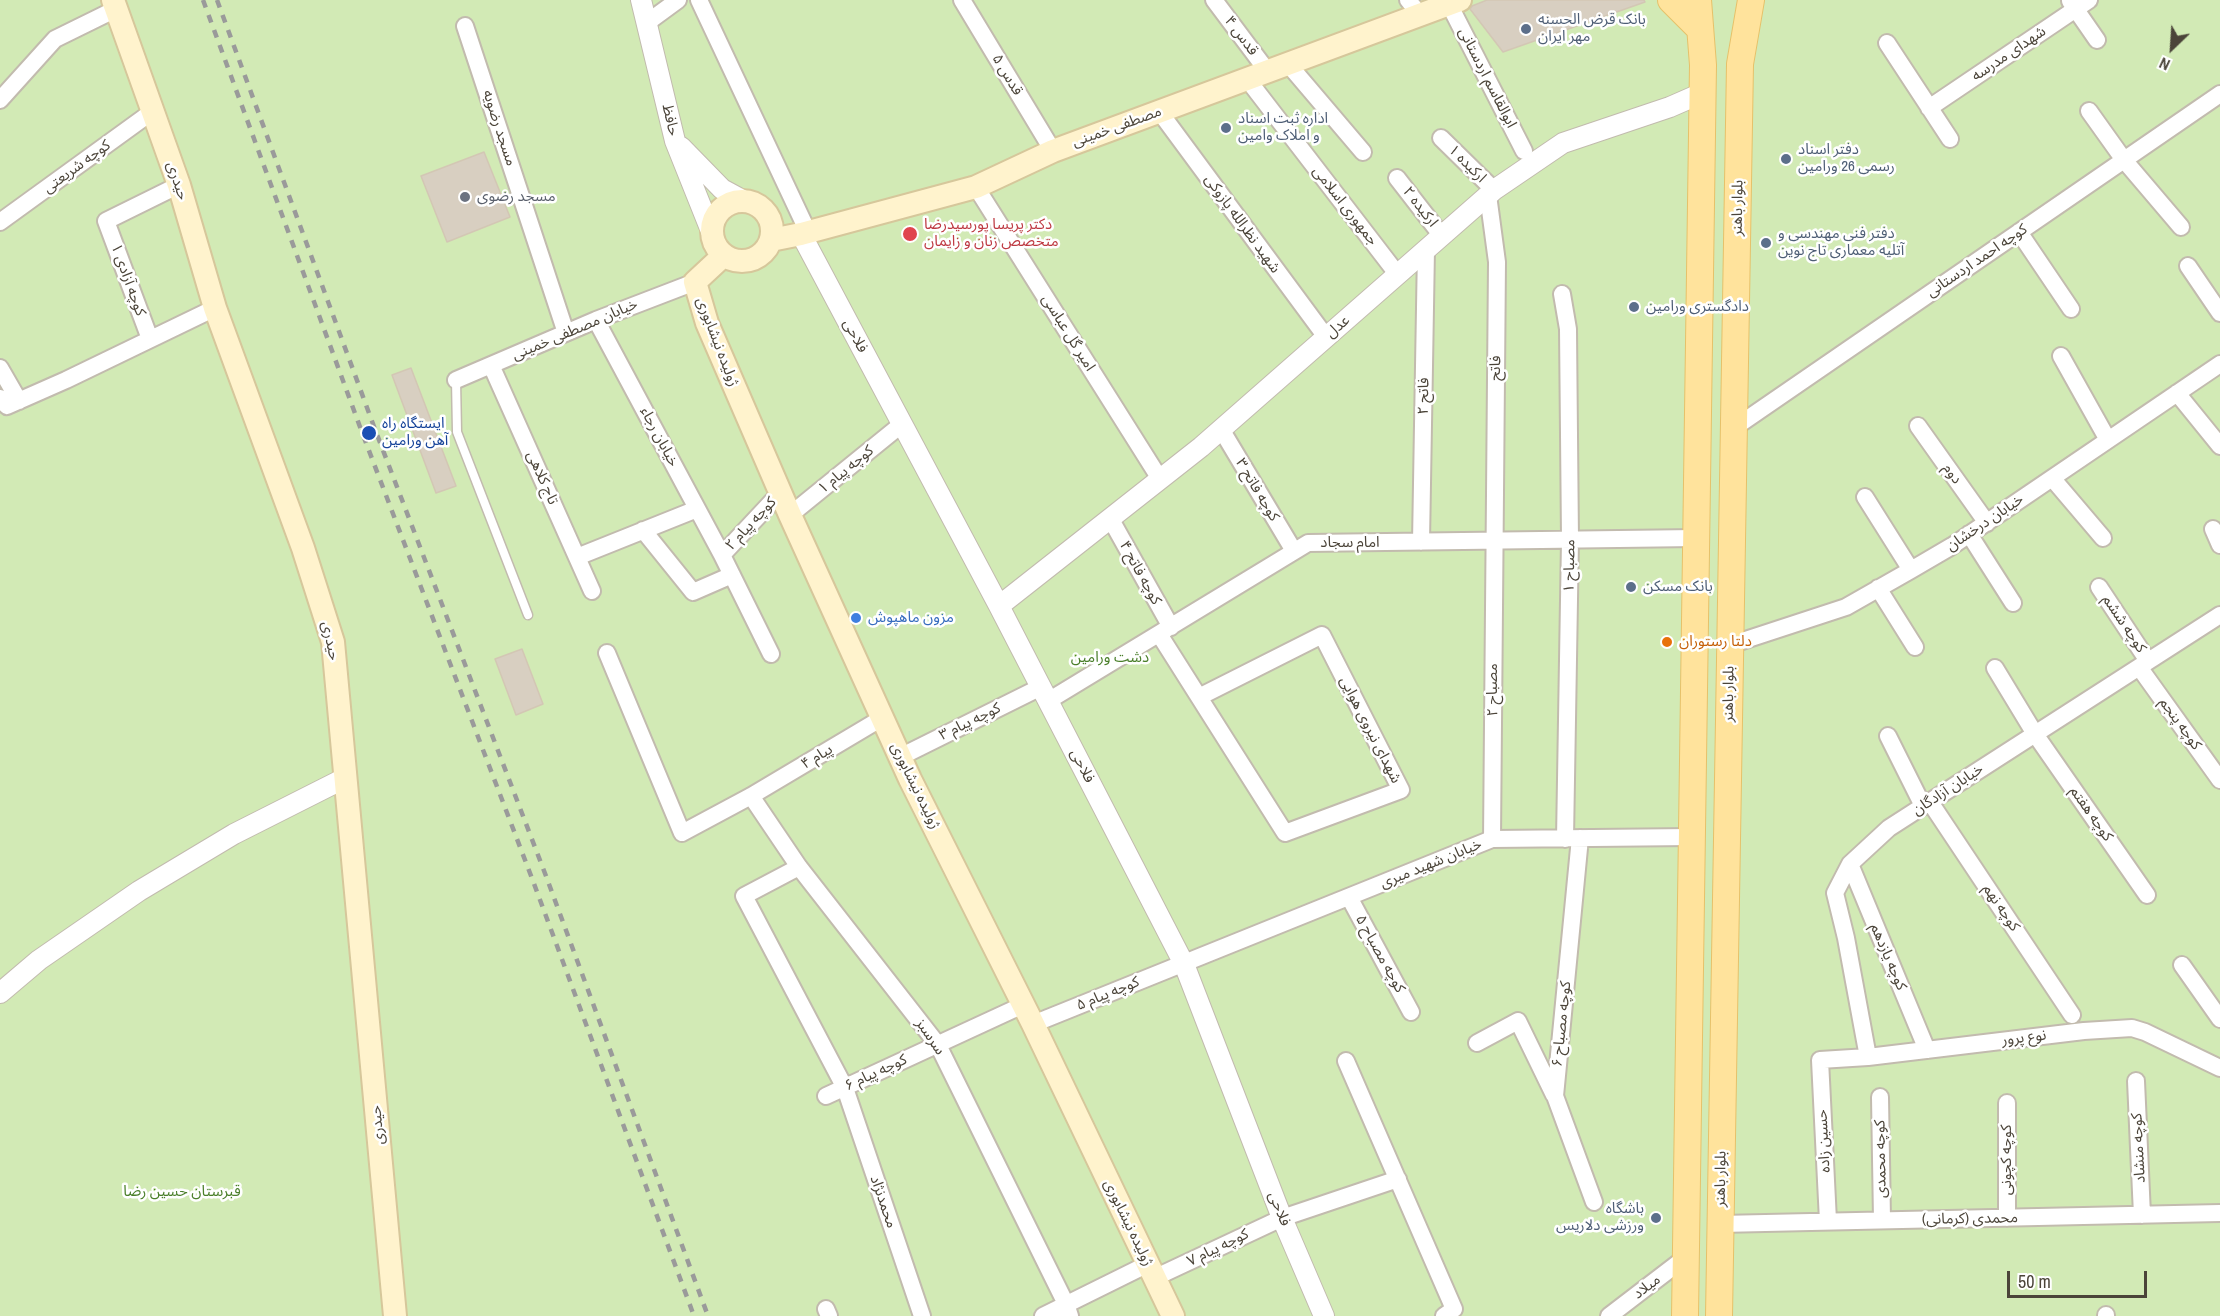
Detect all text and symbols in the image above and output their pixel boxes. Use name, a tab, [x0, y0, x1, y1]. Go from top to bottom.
place label: بانک قرض الحسنه مهر ایران	[1538, 11, 1646, 46]
street label: قدس ۴	[1220, 13, 1262, 59]
north arrow	[2142, 18, 2202, 78]
marker: بانک قرض الحسنه مهر ایران	[1519, 22, 1533, 36]
street label: شهدای مدرسه	[1968, 23, 2050, 85]
street label: ابوالقاسم اردستانی	[1454, 25, 1520, 131]
street label: قدس ۵	[988, 51, 1026, 99]
text: N	[2155, 52, 2173, 76]
street label: مسجد رضویه	[478, 88, 520, 168]
street label: حافظ	[658, 102, 682, 138]
street label: مصطفی خمینی	[1070, 102, 1164, 152]
place label: اداره ثبت اسناد و املاک وامین	[1238, 110, 1328, 145]
marker: اداره ثبت اسناد و املاک وامین	[1219, 121, 1233, 135]
street label: کوچه شریعتی	[40, 137, 114, 197]
street label: ارکیده ۱	[1444, 141, 1490, 187]
place label: دفتر اسناد رسمی 26 ورامین	[1798, 141, 1895, 176]
marker: دفتر اسناد رسمی 26 ورامین	[1779, 152, 1793, 166]
street label: حیدری	[162, 160, 192, 202]
street label: جمهوری اسلامی	[1308, 163, 1382, 249]
street label: شهید نظرالله پازوکی	[1200, 171, 1284, 277]
street label: بلوار باهنر	[1729, 180, 1747, 236]
street label: ارکیده ۲	[1399, 183, 1441, 231]
place label: مسجد رضوی	[477, 188, 556, 206]
marker: مسجد رضوی	[458, 190, 472, 204]
place label: دکتر پریسا پورسیدرضا متخصص زنان و زایمان	[924, 216, 1059, 251]
street label: کوچه احمد اردستانی	[1923, 221, 2031, 301]
marker: دکتر پریسا پورسیدرضا متخصص زنان و زایمان	[901, 225, 919, 243]
place label: دفتر فنی مهندسی و آتلیه معماری تاج نوین	[1778, 225, 1904, 260]
marker: دفتر فنی مهندسی و آتلیه معماری تاج نوین	[1759, 236, 1773, 250]
street label: کوچه آزادی ۱	[107, 241, 149, 319]
street label: امیر گل عباسی	[1037, 291, 1099, 375]
street label: خیابان مصطفی خمینی	[509, 295, 641, 365]
street label: ژولیده نیشابوری	[692, 295, 742, 389]
place label: دادگستری ورامین	[1646, 298, 1749, 316]
marker: دادگستری ورامین	[1627, 300, 1641, 314]
street label: عدل	[1322, 312, 1354, 342]
street label: فلاحی	[839, 316, 871, 356]
street label: فاتح	[1487, 355, 1505, 381]
street label: فاتح ۲	[1415, 377, 1433, 415]
street label: خیابان رجاء	[636, 404, 682, 470]
place label: ایستگاه راه آهن ورامین	[382, 415, 448, 450]
marker: ایستگاه راه آهن ورامین	[360, 424, 378, 442]
street label: کوچه پیام ۱	[814, 442, 878, 498]
street label: تاج کلاهی	[522, 448, 562, 508]
street label: کوچه فاتح ۳	[1231, 455, 1283, 525]
street label: دوم	[1939, 460, 1965, 488]
street label: خیابان درخشان	[1943, 491, 2027, 555]
street label: کوچه پیام ۲	[722, 494, 780, 554]
street label: امام سجاد	[1320, 534, 1380, 552]
street label: کوچه فاتح ۴	[1115, 538, 1165, 608]
street label: مصباح ۱	[1561, 539, 1579, 593]
place label: بانک مسکن	[1643, 578, 1713, 596]
marker: بانک مسکن	[1624, 580, 1638, 594]
street label: کوچه ششم	[2098, 592, 2150, 656]
place label: مزون ماهپوش	[868, 609, 954, 627]
marker: مزون ماهپوش	[849, 611, 863, 625]
street label: حیدری	[317, 620, 343, 662]
place label: دلتا رستوران	[1679, 633, 1752, 651]
marker: دلتا رستوران	[1660, 635, 1674, 649]
park label: دشت ورامین	[1071, 649, 1149, 667]
street label: مصباح ۲	[1484, 663, 1502, 717]
street label: بلوار باهنر	[1720, 666, 1738, 722]
street label: شهدای نیروی هوایی	[1335, 674, 1405, 786]
street label: کوچه پنجم	[2155, 694, 2205, 754]
street label: کوچه پیام ۳	[936, 699, 1004, 745]
street label: ژولیده نیشابوری	[886, 740, 944, 832]
street label: پیام ۴	[798, 741, 836, 773]
street label: فلاحی	[1066, 746, 1098, 786]
street label: خیابان آزادگان	[1909, 760, 1987, 820]
street label: کوچه هفتم	[2066, 783, 2116, 845]
street label: خیابان شهید میری	[1378, 835, 1484, 893]
street label: کوچه نهم	[1979, 881, 2023, 935]
street label: کوچه مصباح ۵	[1351, 912, 1409, 996]
street label: کوچه یازدهم	[1866, 921, 1910, 993]
street label: کوچه پیام ۵	[1074, 973, 1142, 1015]
street label: کوچه مصباح ۶	[1549, 980, 1575, 1068]
street label: سرسبز	[911, 1015, 949, 1059]
street label: نوع پرور	[2001, 1026, 2047, 1050]
street label: کوچه پیام ۶	[842, 1051, 910, 1095]
street label: حیدری	[367, 1105, 389, 1145]
street label: حسین زاده	[1813, 1109, 1835, 1173]
street label: کوچه منشاد	[2128, 1113, 2150, 1183]
street label: کوچه محمدی	[1871, 1120, 1891, 1198]
street label: کوچه کچونی	[1998, 1125, 2016, 1195]
street label: بلوار باهنر	[1712, 1151, 1730, 1207]
street label: محمدنژاد	[866, 1173, 900, 1231]
street label: ژولیده نیشابوری	[1099, 1177, 1157, 1269]
park label: قبرستان حسین رضا	[123, 1183, 241, 1201]
street label: فلاحی	[1264, 1189, 1294, 1229]
place label: باشگاه ورزشی دلاریس	[1556, 1200, 1644, 1235]
street label: محمدی (کرمانی)	[1922, 1209, 2018, 1229]
marker: باشگاه ورزشی دلاریس	[1649, 1211, 1663, 1225]
street label: کوچه پیام ۷	[1184, 1225, 1252, 1271]
scale bar	[2010, 1259, 2150, 1297]
text: 50 m	[2018, 1269, 2051, 1294]
street label: میلاد	[1630, 1271, 1664, 1303]

